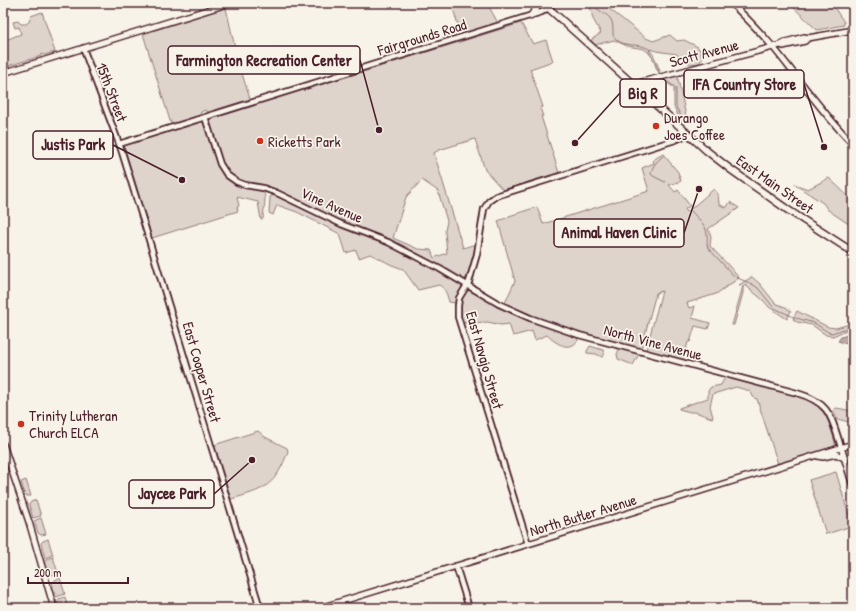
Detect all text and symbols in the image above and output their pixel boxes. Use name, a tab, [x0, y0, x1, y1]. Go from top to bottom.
street label: Fairgrounds Road	[374, 14, 469, 61]
street label: Scott Avenue	[667, 34, 741, 72]
callout: Farmington Recreation Center	[168, 46, 360, 74]
text: Farmington Recreation Center	[175, 49, 353, 72]
street label: 15th Street	[91, 59, 133, 125]
callout: IFA Country Store	[684, 70, 804, 98]
text: IFA Country Store	[692, 73, 797, 96]
callout: Big R	[620, 79, 666, 107]
text: Big R	[628, 82, 659, 105]
place label: Durango Joes Coffee	[664, 107, 725, 145]
marker: Durango Joes Coffee	[651, 121, 661, 131]
callout: Justis Park	[33, 131, 113, 159]
place label: Ricketts Park	[268, 131, 341, 152]
text: Justis Park	[41, 133, 105, 155]
marker: Ricketts Park	[255, 136, 265, 146]
street label: East Main Street	[732, 150, 819, 219]
street label: Vine Avenue	[298, 182, 366, 228]
callout: Animal Haven Clinic	[554, 219, 684, 247]
text: Animal Haven Clinic	[562, 221, 677, 243]
street label: East Navajo Street	[461, 309, 509, 412]
street label: East Cooper Street	[178, 319, 227, 426]
street label: North Vine Avenue	[602, 319, 704, 365]
place label: Trinity Lutheran Church ELCA	[29, 405, 118, 443]
marker: Trinity Lutheran Church ELCA	[16, 419, 26, 429]
callout: Jaycee Park	[129, 480, 214, 508]
text: Jaycee Park	[138, 482, 207, 505]
street label: North Butler Avenue	[527, 489, 639, 541]
scale bar	[28, 559, 128, 585]
text: 200 m	[34, 564, 61, 581]

